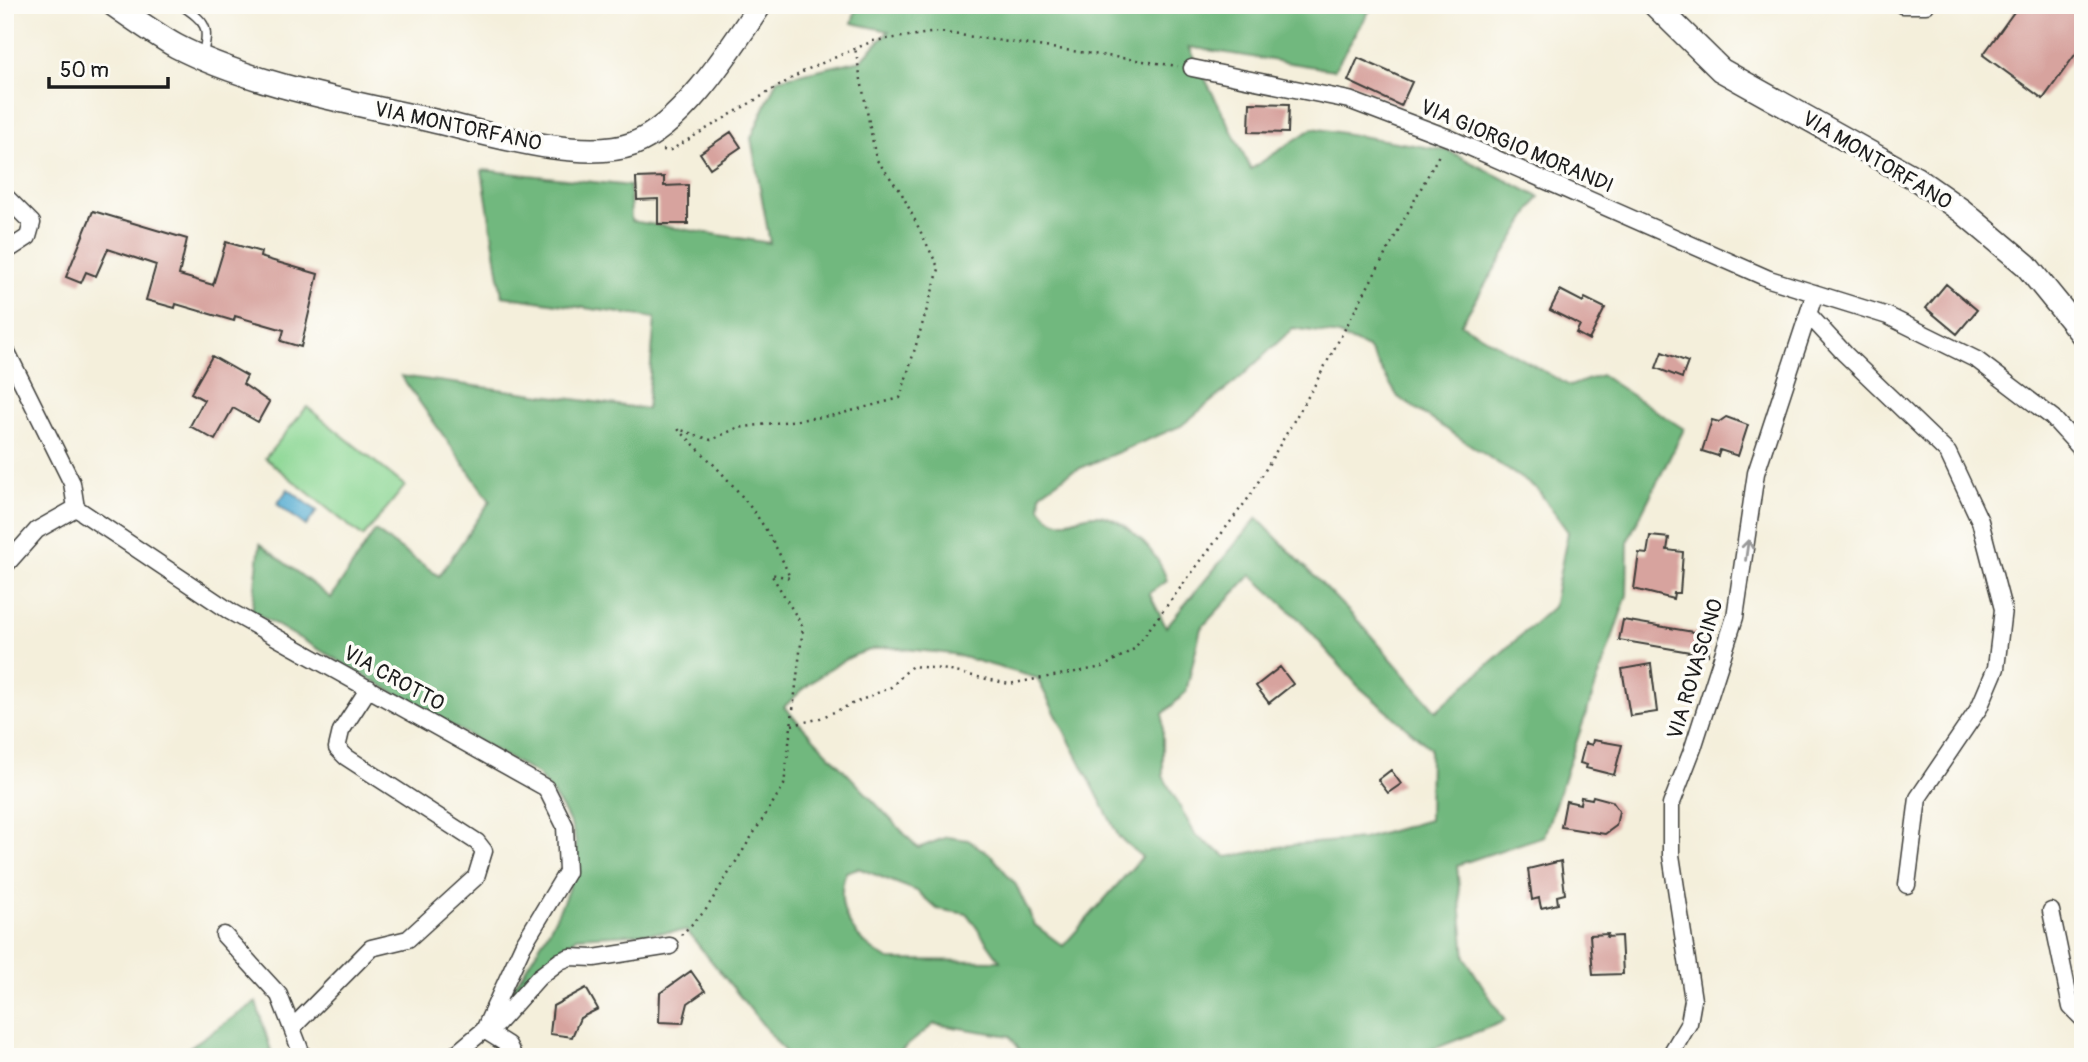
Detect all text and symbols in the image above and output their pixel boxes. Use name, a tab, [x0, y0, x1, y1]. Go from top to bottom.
scale bar	[49, 46, 168, 90]
text: 50 m	[60, 57, 109, 84]
street label: VIA GIORGIO MORANDI	[1416, 94, 1617, 199]
street label: VIA MONTORFANO	[372, 96, 544, 157]
street label: VIA MONTORFANO	[1797, 105, 1957, 216]
one-way arrow	[1741, 539, 1754, 562]
street label: VIA ROVASCINO	[1661, 596, 1730, 743]
street label: VIA CROTTO	[338, 640, 449, 717]

